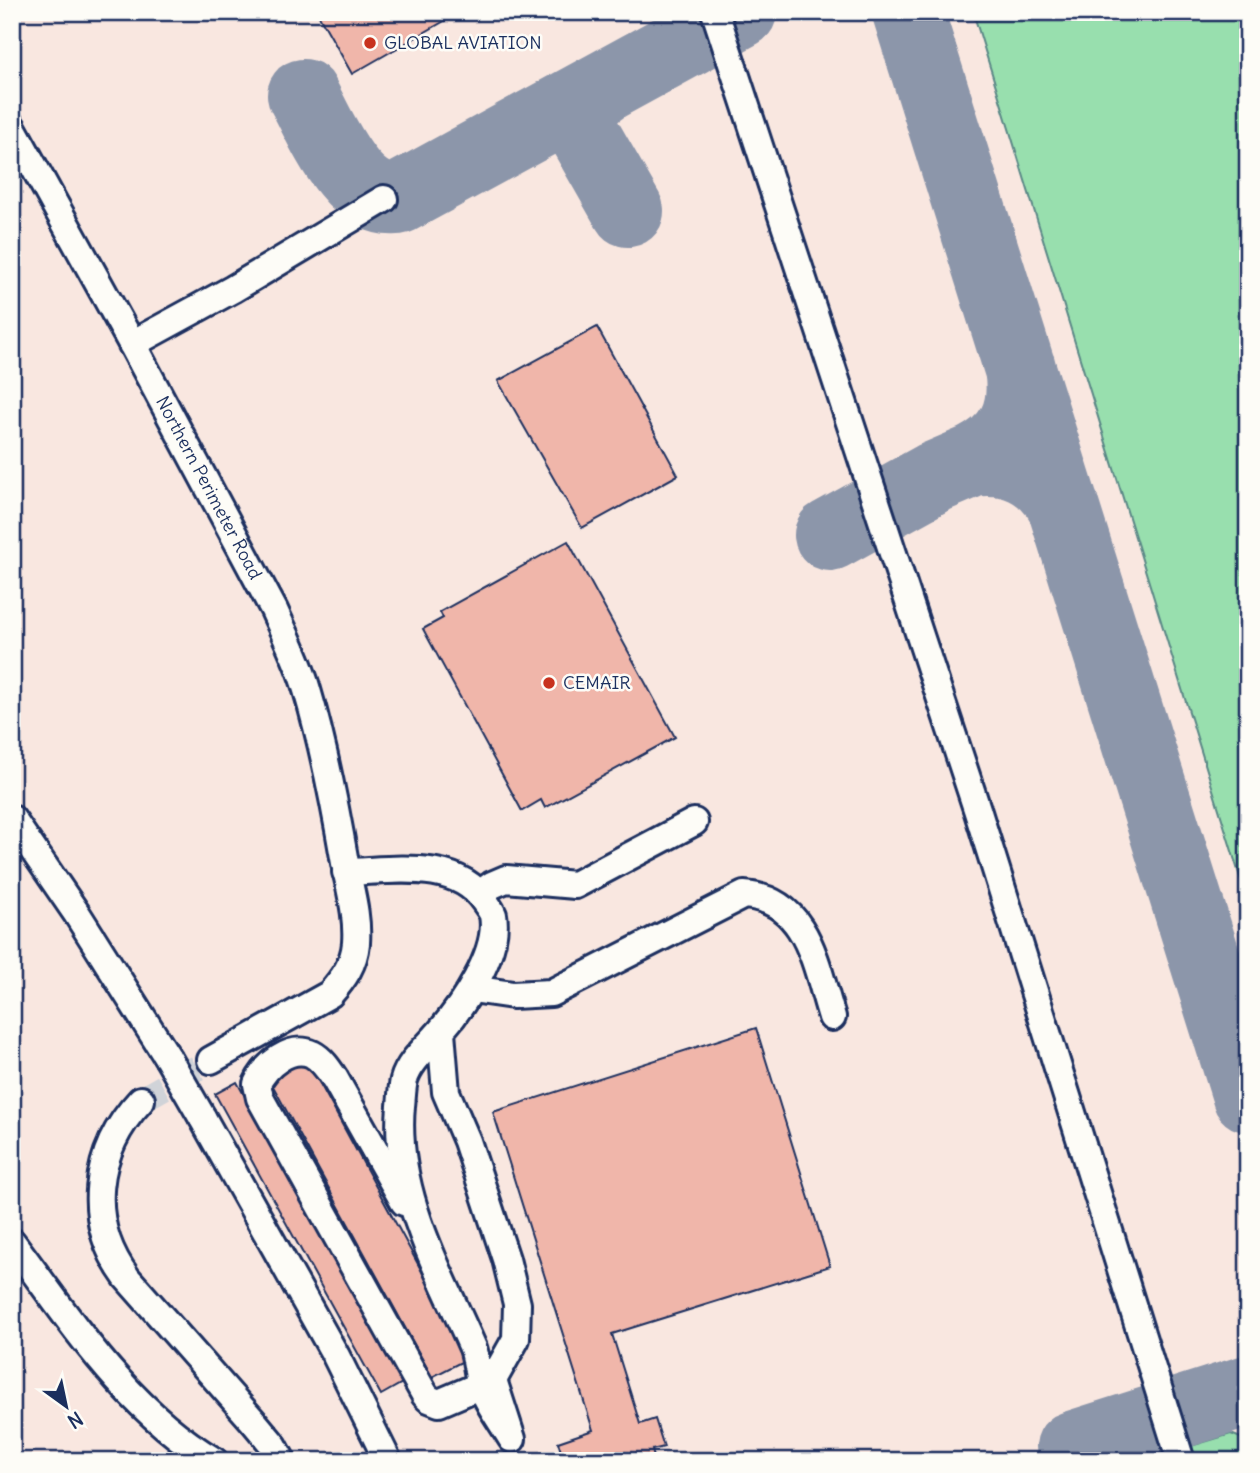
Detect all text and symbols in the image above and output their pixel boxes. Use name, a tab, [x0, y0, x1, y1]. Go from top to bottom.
place label: GLOBAL AVIATION	[384, 31, 542, 54]
marker: GLOBAL AVIATION	[362, 35, 378, 51]
street label: Northern Perimeter Road	[151, 392, 268, 583]
place label: CEMAIR	[563, 671, 631, 694]
marker: CEMAIR	[541, 675, 557, 691]
north arrow	[32, 1372, 102, 1442]
text: N	[63, 1407, 87, 1434]

